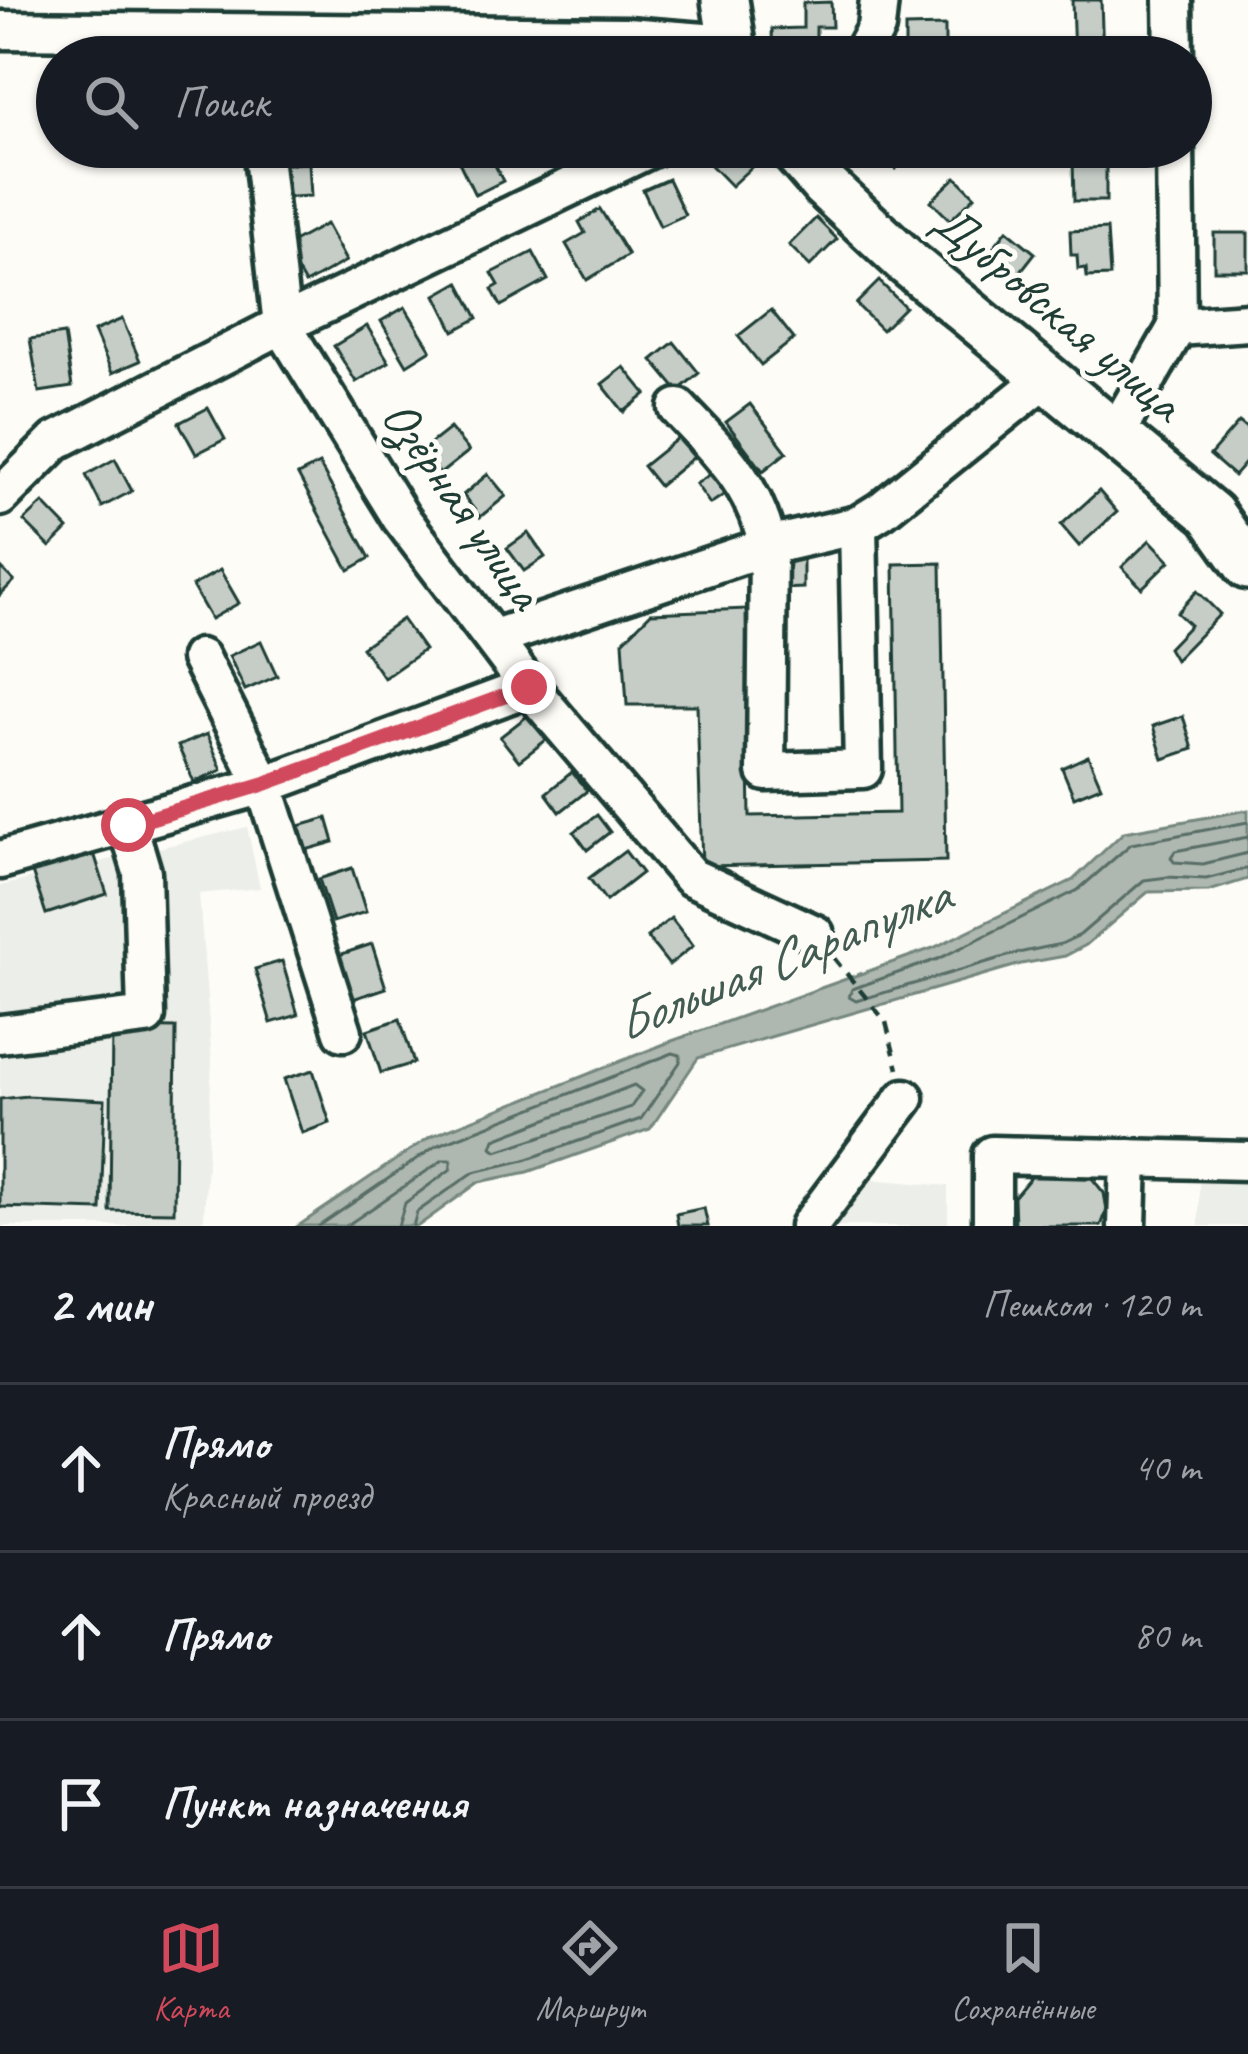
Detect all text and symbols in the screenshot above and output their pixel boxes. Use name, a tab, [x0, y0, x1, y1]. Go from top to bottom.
search box	[36, 36, 1212, 168]
icon: search	[78, 69, 144, 135]
text: Поиск	[174, 74, 269, 131]
street label: Дубровская улица	[920, 189, 1199, 437]
street label: Озёрная улица	[368, 387, 560, 624]
route end	[502, 660, 556, 714]
route start	[101, 798, 155, 852]
water label: Большая Сарапулка	[605, 859, 963, 1057]
text: 2 мин	[48, 1272, 152, 1336]
text: Пешком · 120 m	[982, 1280, 1200, 1329]
text: Прямо	[162, 1415, 269, 1472]
icon: ahead	[48, 1435, 114, 1501]
text: 40 m	[1134, 1443, 1200, 1492]
text: Красный проезд	[162, 1472, 371, 1521]
icon: ahead	[48, 1603, 114, 1669]
text: Прямо	[162, 1607, 269, 1664]
text: 80 m	[1134, 1611, 1200, 1660]
icon: arrive	[48, 1771, 114, 1837]
text: Пункт назначения	[162, 1775, 467, 1832]
tab: Карта	[153, 1915, 229, 2029]
tab: Маршрут	[536, 1915, 645, 2029]
tab: Сохранённые	[951, 1915, 1095, 2029]

